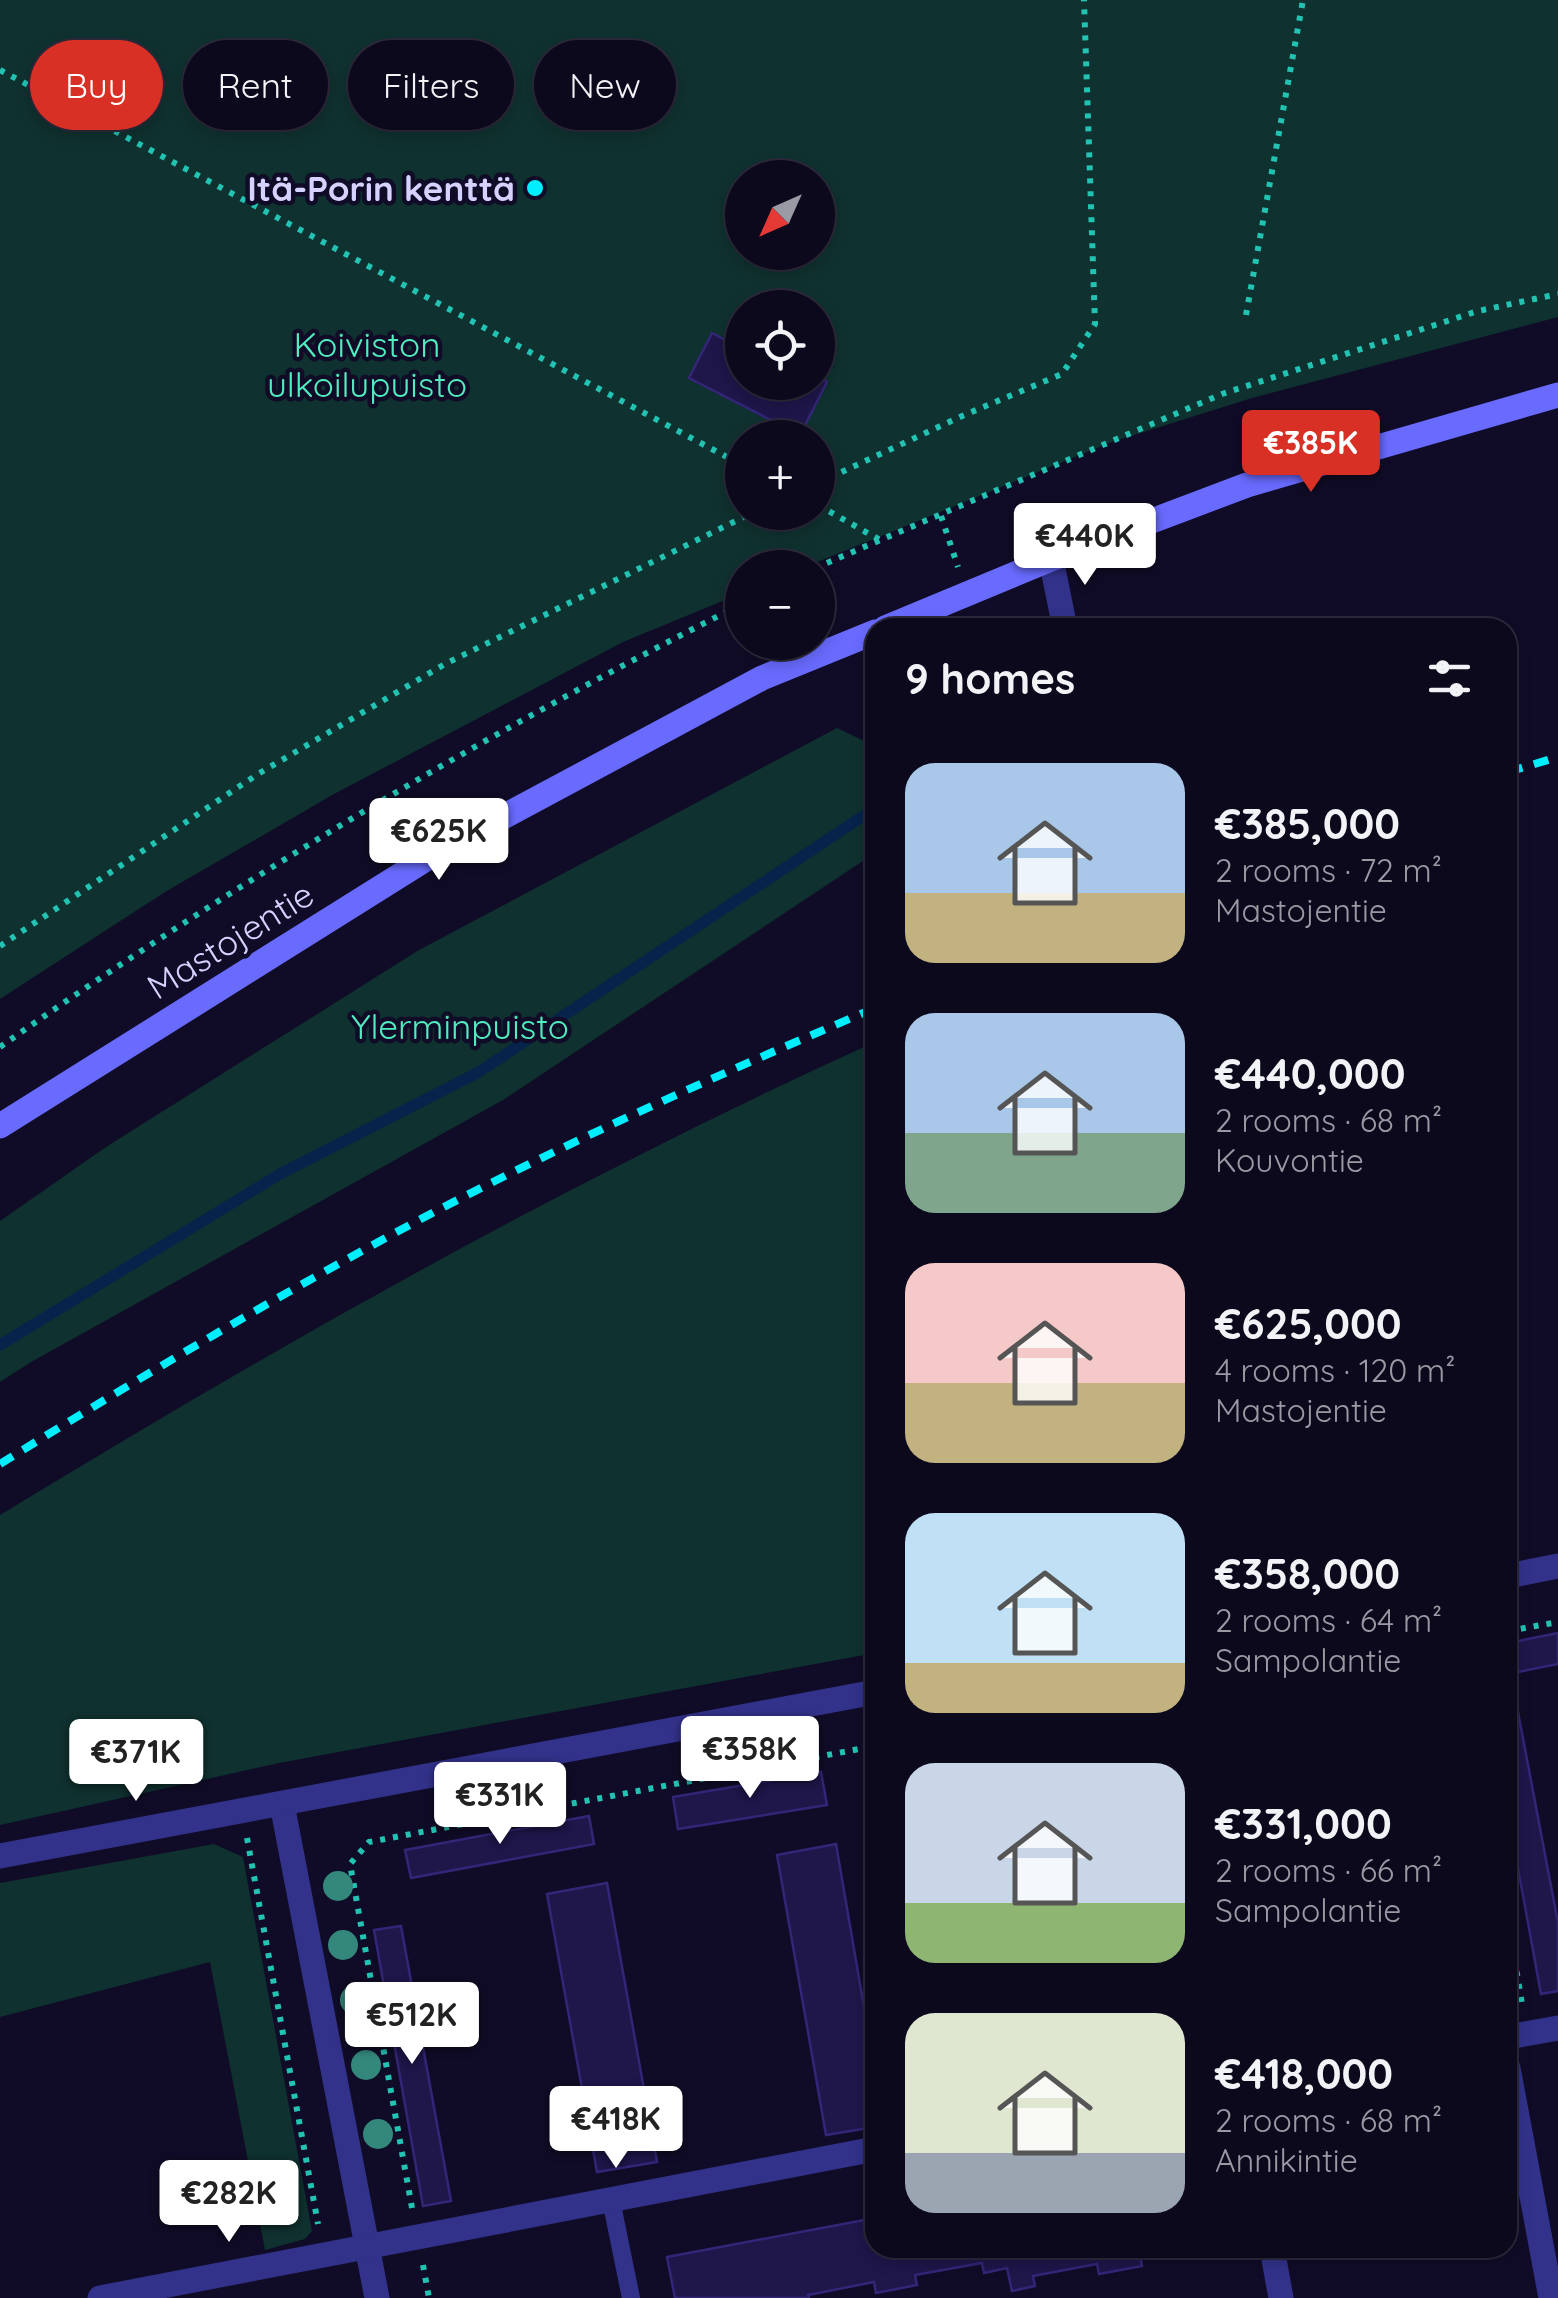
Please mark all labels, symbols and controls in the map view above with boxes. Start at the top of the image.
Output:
chip: Buy [30,40,163,130]
chip: Rent [183,40,328,130]
chip: Filters [348,40,514,130]
chip: New [534,40,676,130]
north arrow [725,160,835,270]
map controls [725,160,835,660]
place label: Itä-Porin kenttä [247,166,515,210]
marker: Itä-Porin kenttä [524,177,546,199]
button: locate [725,290,835,400]
park label: Koiviston ulkoilupuisto [267,322,467,406]
pin: €385K [1241,410,1381,495]
button: + [725,420,835,530]
text: €385K [1264,422,1358,462]
pin: €440K [1015,503,1155,588]
text: €440K [1036,515,1134,555]
button: − [725,550,835,660]
icon: filters [1422,651,1477,706]
text: 9 homes [905,652,1075,705]
text: €385,000 [1215,797,1400,850]
pin: €625K [369,798,509,883]
icon: home [985,803,1105,923]
text: €625K [391,810,487,850]
text: 2 rooms · 72 m² [1215,850,1442,890]
street label: Mastojentie [139,872,321,1008]
text: Mastojentie [1215,890,1387,930]
park label: Ylerminpuisto [351,1004,569,1048]
text: €440,000 [1215,1047,1405,1100]
icon: home [985,1053,1105,1173]
text: 2 rooms · 68 m² [1215,1100,1442,1140]
text: Kouvontie [1215,1140,1364,1180]
text: €625,000 [1215,1297,1402,1350]
icon: home [985,1303,1105,1423]
text: 4 rooms · 120 m² [1215,1350,1455,1390]
text: Mastojentie [1215,1390,1387,1430]
text: €358,000 [1215,1547,1400,1600]
icon: home [985,1553,1105,1673]
text: 2 rooms · 64 m² [1215,1600,1442,1640]
text: Sampolantie [1215,1640,1401,1680]
pin: €358K [680,1716,820,1801]
pin: €371K [66,1719,206,1804]
text: €358K [703,1728,797,1768]
text: €371K [91,1731,181,1771]
pin: €331K [430,1762,570,1847]
text: €331K [456,1774,544,1814]
text: €331,000 [1215,1797,1392,1850]
icon: home [985,1803,1105,1923]
text: 2 rooms · 66 m² [1215,1850,1442,1890]
text: Sampolantie [1215,1890,1401,1930]
pin: €512K [342,1982,482,2067]
text: €512K [367,1994,457,2034]
text: €418,000 [1215,2047,1393,2100]
icon: home [985,2053,1105,2173]
pin: €418K [546,2086,686,2171]
text: €418K [572,2098,660,2138]
text: 2 rooms · 68 m² [1215,2100,1442,2140]
text: Annikintie [1215,2140,1358,2180]
pin: €282K [159,2160,299,2245]
text: €282K [182,2172,276,2212]

